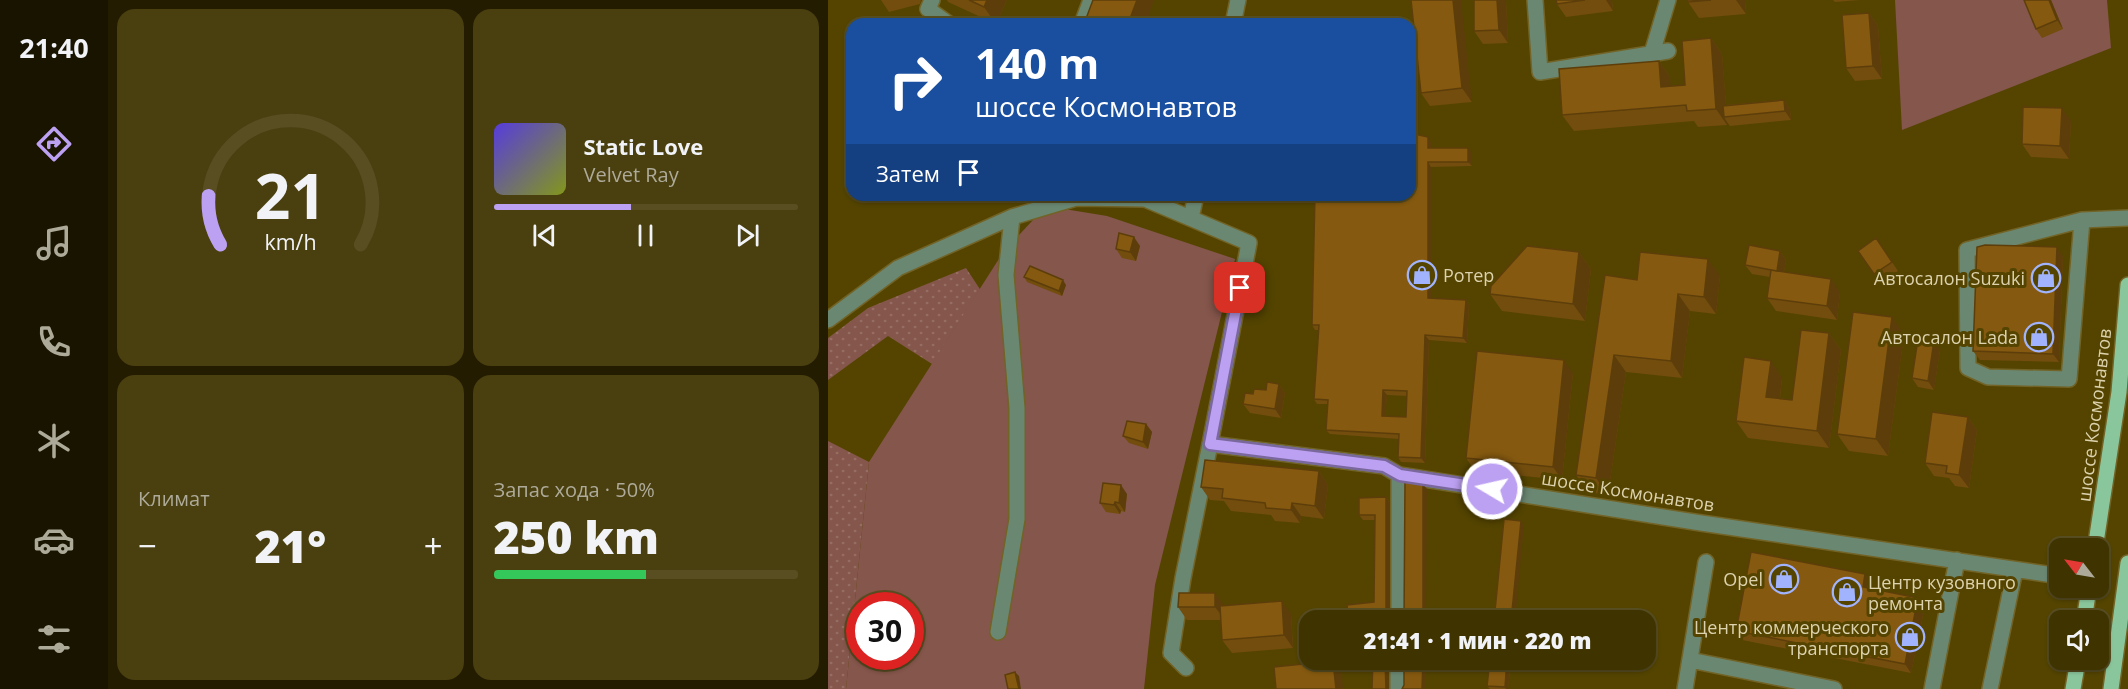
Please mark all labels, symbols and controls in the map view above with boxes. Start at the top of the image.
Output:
text: 21:40 [19,29,89,66]
text: 140 m [975,34,1099,91]
icon: right [876,42,954,120]
text: шоссе Космонавтов [975,88,1237,125]
icon: directions [33,123,75,165]
text: Static Love [584,131,703,161]
text: 21 [255,152,326,237]
icon: arrive [952,156,985,189]
text: Затем [876,158,940,188]
text: Velvet Ray [584,161,679,188]
icon: previous [528,219,561,252]
icon: pause [629,219,662,252]
icon: next [731,219,764,252]
icon: music [33,222,75,264]
text: km/h [264,227,316,256]
shop icon: Ротер [1406,259,1438,291]
pin [1214,262,1265,313]
shop icon: Автосалон Suzuki [2030,262,2062,294]
place label: Ротер [1443,263,1494,287]
place label: Автосалон Suzuki [1874,266,2025,290]
icon: arrive [1223,271,1256,304]
icon: phone [33,321,75,363]
shop icon: Автосалон Lada [2023,321,2055,353]
place label: Автосалон Lada [1881,325,2018,349]
street label: шоссе Космонавтов [2071,327,2117,503]
icon: climate [33,420,75,462]
position arrow [1460,457,1524,521]
street label: шоссе Космонавтов [1540,465,1716,517]
text: Запас хода · 50% [494,476,655,503]
text: Климат [138,485,210,512]
text: 250 km [494,506,659,567]
text: 21° [254,515,326,576]
icon: car [33,519,75,561]
text: − [138,523,157,568]
text: + [424,523,443,568]
north arrow [2049,538,2109,598]
map controls [2049,538,2109,670]
shop icon: Opel [1768,563,1800,595]
place label: Opel [1723,567,1763,591]
place label: Центр кузовного ремонта [1868,570,2016,615]
shop icon: Центр кузовного ремонта [1831,576,1863,608]
speed limit sign: 30 [846,592,924,670]
button: sound [2049,610,2109,670]
place label: Центр коммерческого транспорта [1694,615,1889,660]
icon: filters [33,618,75,660]
shop icon: Центр коммерческого транспорта [1894,621,1926,653]
text: 21:41 · 1 мин · 220 m [1364,625,1591,655]

